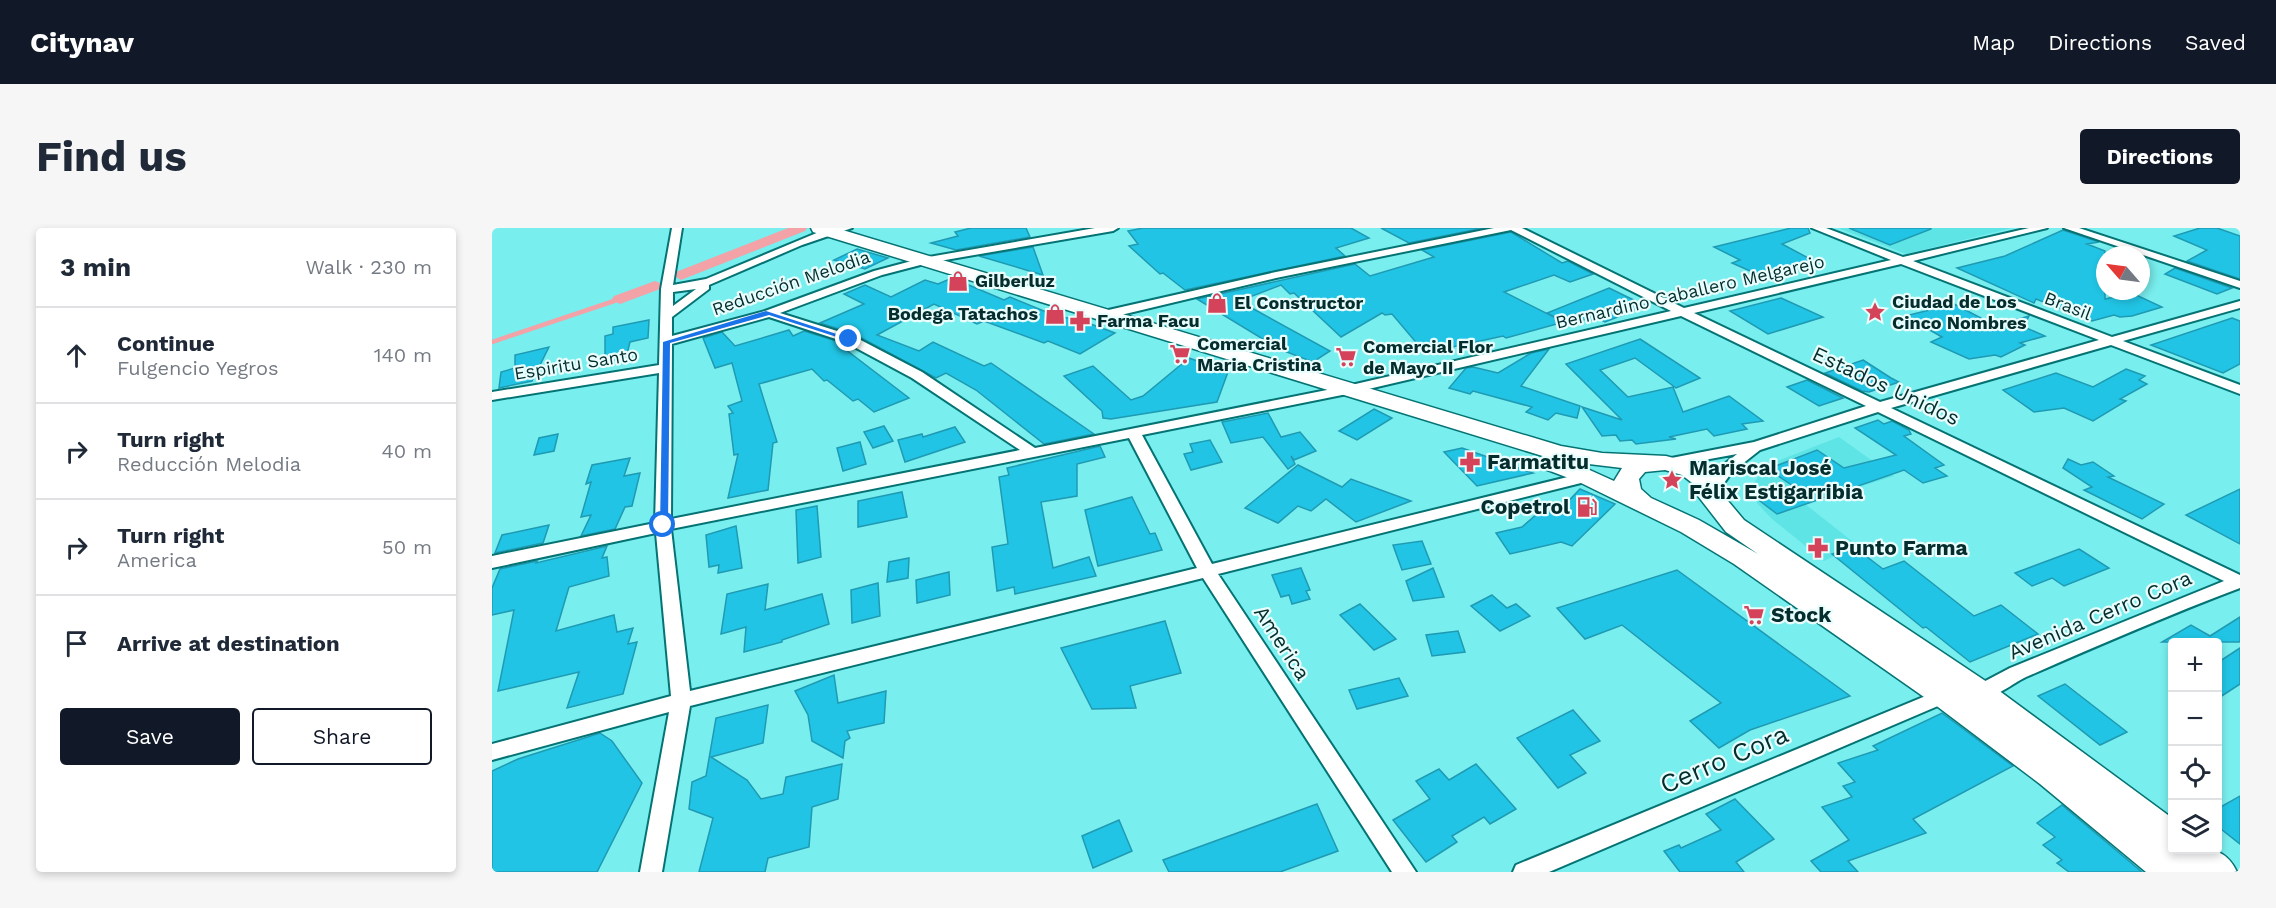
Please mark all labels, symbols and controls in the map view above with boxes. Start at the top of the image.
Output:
text: Citynav [30,26,134,59]
text: Map [1972,30,2015,55]
text: Directions [2048,30,2152,55]
text: Saved [2185,30,2246,55]
button: Directions [2080,129,2240,184]
text: Find us [36,132,187,181]
street label: Reducción Melodia [709,246,873,319]
north arrow [2096,246,2150,300]
street label: Bernardino Caballero Melgarejo [1553,250,1826,333]
text: 3 min [60,252,131,282]
text: Walk · 230 m [305,255,432,279]
shop icon: Gilberluz [946,269,970,293]
place label: Gilberluz [975,270,1055,291]
street label: Brasil [2042,287,2095,324]
shop icon: El Constructor [1205,291,1229,315]
place label: Ciudad de Los Cinco Nombres [1892,291,2027,333]
place label: El Constructor [1234,292,1364,313]
place icon: Ciudad de Los Cinco Nombres [1863,300,1887,324]
shop icon: Bodega Tatachos [1043,302,1067,326]
place label: Bodega Tatachos [888,303,1038,324]
pharmacy icon: Farma Facu [1068,309,1092,333]
place label: Farma Facu [1097,310,1200,331]
route end [835,325,861,351]
text: Continue [117,331,215,356]
place label: Comercial Maria Cristina [1197,333,1322,375]
place label: Comercial Flor de Mayo II [1363,336,1493,378]
icon: ahead [60,339,93,372]
street label: Estados Unidos [1809,341,1964,431]
supermarket icon: Comercial Maria Cristina [1168,342,1192,366]
text: 140 m [374,343,432,367]
street label: Espiritu Santo [513,343,639,384]
supermarket icon: Comercial Flor de Mayo II [1334,345,1358,369]
text: Fulgencio Yegros [117,356,278,380]
text: Turn right [117,427,224,452]
icon: right [60,435,93,468]
text: 40 m [381,439,432,463]
place label: Farmatitu [1487,449,1589,474]
pharmacy icon: Farmatitu [1458,450,1482,474]
text: Reducción Melodia [117,452,301,476]
place label: Mariscal José Félix Estigarribia [1689,455,1864,504]
place icon: Mariscal José Félix Estigarribia [1660,468,1684,492]
place label: Copetrol [1480,494,1570,519]
fuel station icon: Copetrol [1575,495,1599,519]
route start [649,511,675,537]
text: Turn right [117,523,224,548]
icon: right [60,531,93,564]
text: 50 m [382,535,432,559]
place label: Punto Farma [1835,535,1969,560]
pharmacy icon: Punto Farma [1806,536,1830,560]
text: America [117,548,197,572]
street label: Avenida Cerro Cora [2004,565,2195,664]
street label: America [1249,601,1316,685]
place label: Stock [1771,602,1832,627]
supermarket icon: Stock [1742,603,1766,627]
icon: arrive [60,627,93,660]
text: Arrive at destination [117,631,340,656]
map controls [2168,638,2222,854]
button: + [2168,638,2222,692]
button: − [2168,692,2222,746]
button: Save [60,708,240,765]
button: Share [252,708,432,765]
street label: Cerro Cora [1655,718,1793,799]
button: locate [2168,746,2222,800]
button: layers [2168,800,2222,854]

